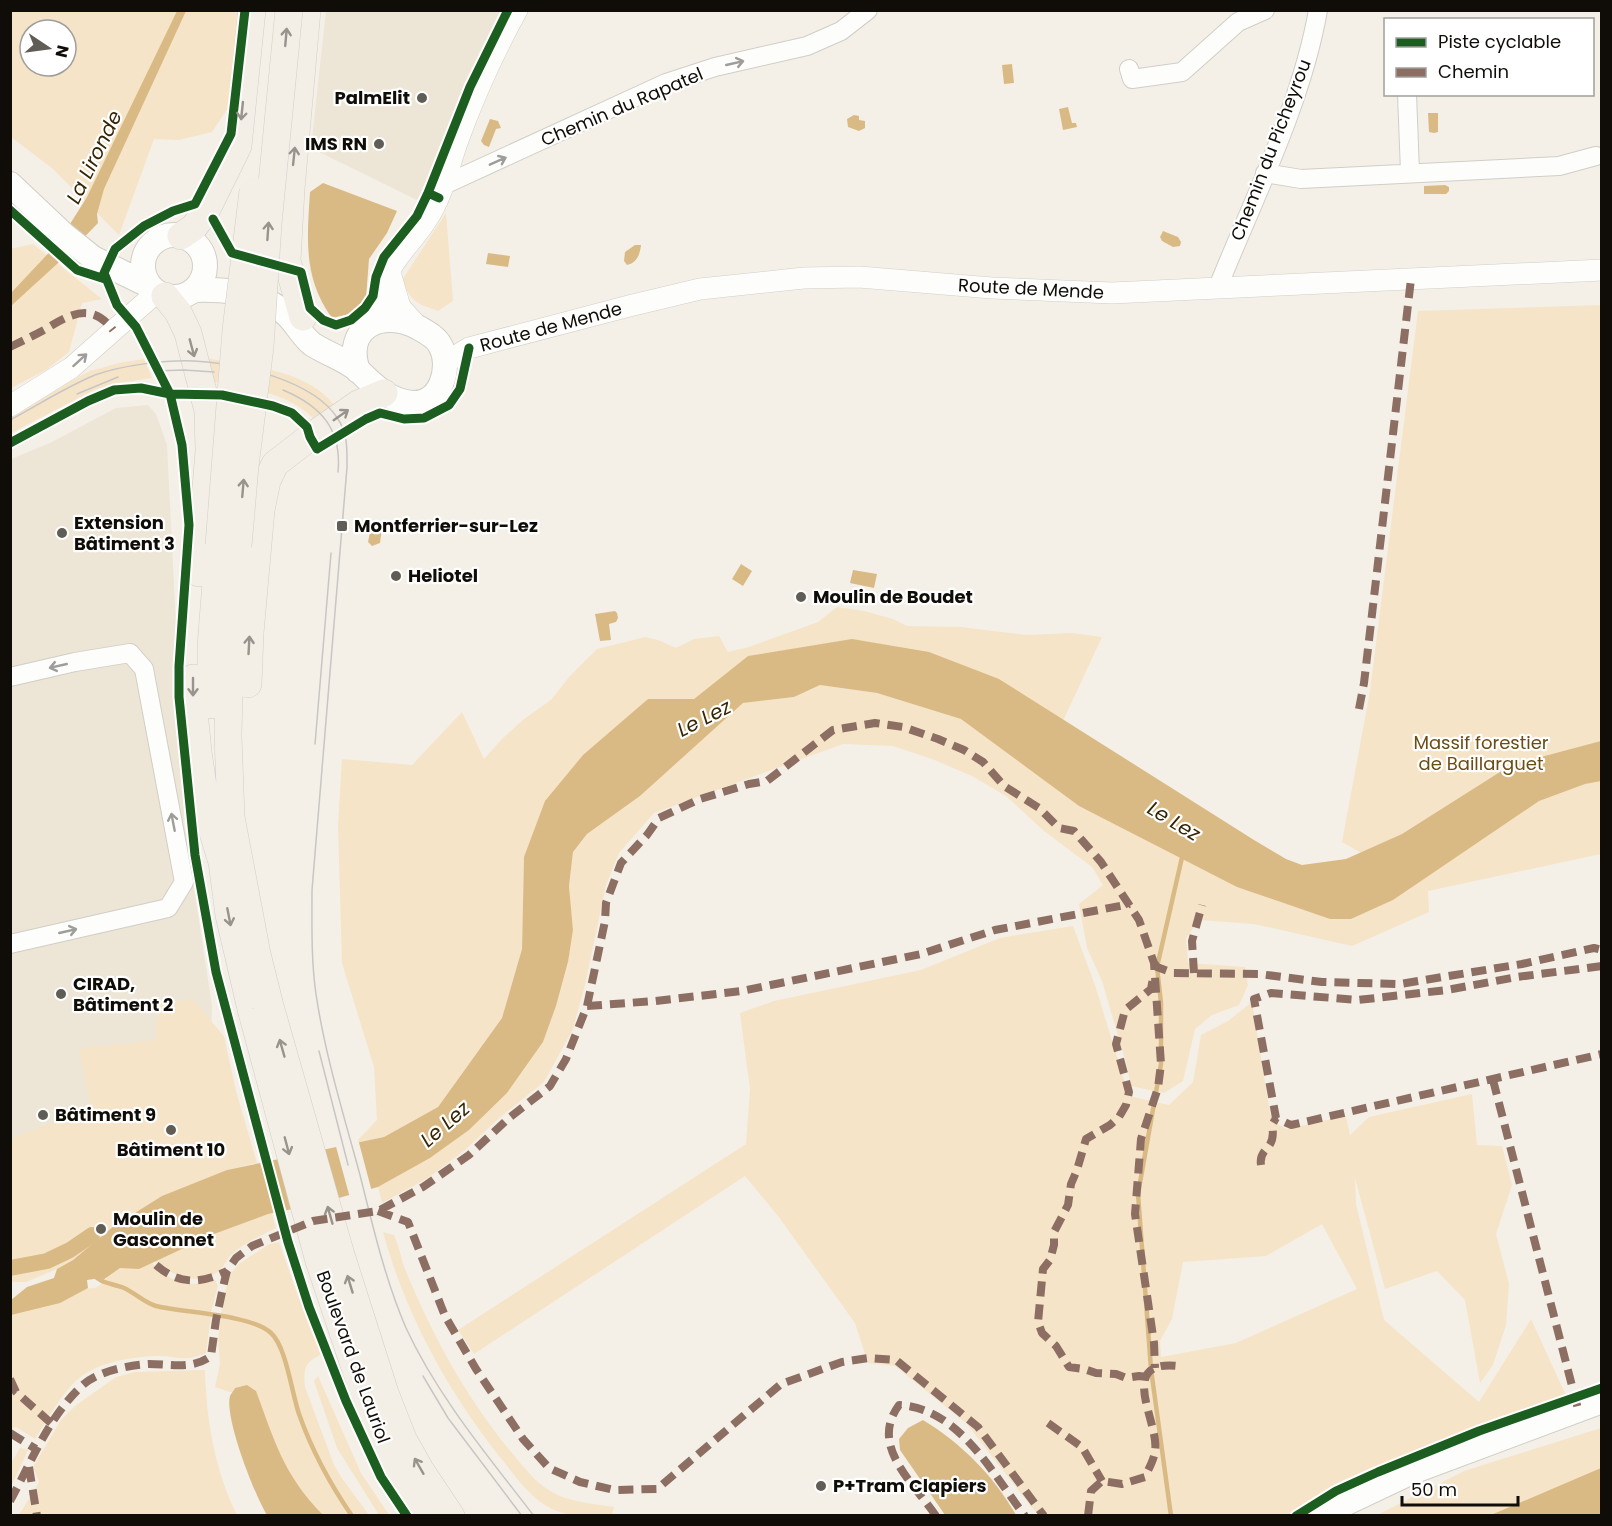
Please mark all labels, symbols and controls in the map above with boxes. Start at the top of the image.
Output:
north arrow [18,18,78,78]
legend [1384,18,1594,96]
one-way arrow [281,28,292,48]
text: Piste cyclable [1438,29,1561,54]
text: N [50,43,75,60]
street label: Chemin du Picheyrou [1224,55,1317,244]
one-way arrow [725,56,744,68]
text: Chemin [1438,59,1509,84]
street label: Chemin du Rapatel [537,61,707,152]
place label: PalmElit [335,85,410,110]
marker: PalmElit [415,91,429,105]
one-way arrow [237,100,248,120]
water label: La Lironde [59,106,129,208]
place label: IMS RN [305,131,367,156]
marker: IMS RN [372,137,386,151]
one-way arrow [289,147,300,167]
one-way arrow [488,155,506,167]
one-way arrow [262,222,273,242]
street label: Route de Mende [957,272,1105,305]
street label: Route de Mende [477,296,625,358]
one-way arrow [186,338,198,357]
one-way arrow [72,353,87,367]
one-way arrow [333,409,349,421]
one-way arrow [238,479,249,499]
place label: Extension Bâtiment 3 [74,510,175,556]
place label: Montferrier-sur-Lez [354,513,538,538]
marker: Montferrier-sur-Lez [335,519,349,533]
marker: Extension Bâtiment 3 [55,526,69,540]
place label: Heliotel [408,563,478,588]
marker: Heliotel [389,569,403,583]
place label: Moulin de Boudet [813,584,973,609]
marker: Moulin de Boudet [794,590,808,604]
one-way arrow [244,636,255,656]
one-way arrow [48,661,68,672]
one-way arrow [187,676,199,696]
water label: Le Lez [672,692,737,743]
park label: Massif forestier de Baillarguet [1413,730,1549,776]
water label: Le Lez [1142,794,1206,848]
one-way arrow [167,813,178,832]
one-way arrow [224,906,235,926]
one-way arrow [58,925,77,937]
place label: CIRAD, Bâtiment 2 [73,971,173,1017]
marker: CIRAD, Bâtiment 2 [54,987,68,1001]
one-way arrow [276,1039,287,1058]
water label: Le Lez [414,1094,476,1153]
place label: Bâtiment 9 [55,1102,156,1127]
marker: Bâtiment 9 [36,1108,50,1122]
marker: Bâtiment 10 [164,1123,178,1137]
one-way arrow [282,1136,293,1155]
place label: Bâtiment 10 [117,1137,225,1162]
place label: Moulin de Gasconnet [113,1206,214,1252]
one-way arrow [324,1206,335,1225]
marker: Moulin de Gasconnet [94,1222,108,1236]
street label: Boulevard de Lauriol [311,1267,396,1447]
one-way arrow [344,1275,355,1294]
one-way arrow [412,1458,424,1475]
scale bar [1402,1469,1518,1507]
place label: P+Tram Clapiers [833,1473,987,1498]
text: 50 m [1411,1477,1457,1502]
marker: P+Tram Clapiers [814,1479,828,1493]

